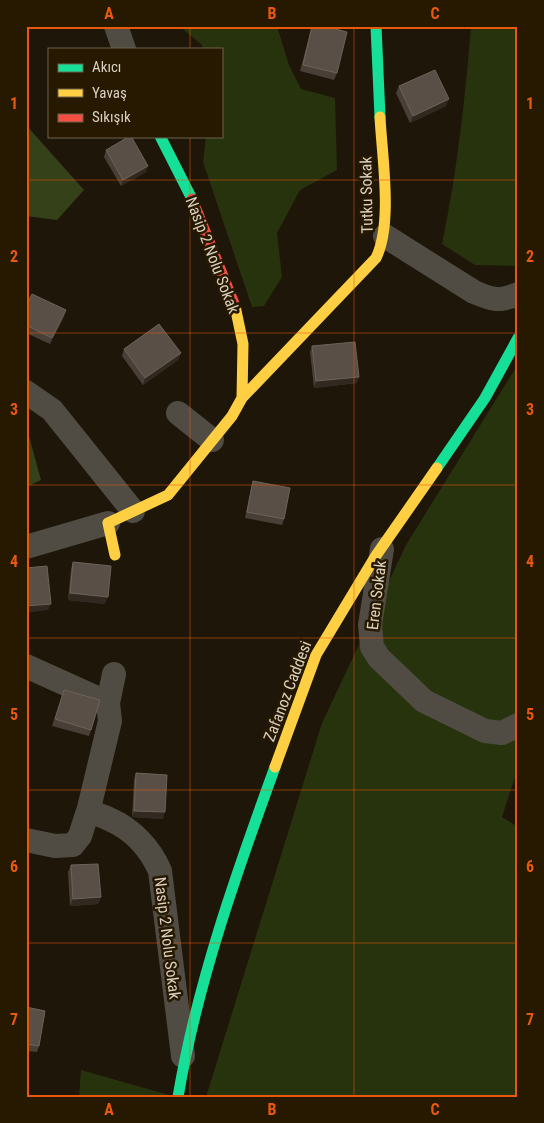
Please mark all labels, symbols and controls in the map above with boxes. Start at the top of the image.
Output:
text: A [104,4,114,23]
text: B [268,4,277,23]
text: C [430,4,440,23]
legend [48,48,222,138]
text: Akıcı [92,58,121,76]
text: Yavaş [92,84,127,102]
text: 1 [10,94,18,113]
text: 1 [526,94,534,113]
text: Sıkışık [92,108,131,126]
street label: Tutku Sokak [356,156,377,234]
street label: Nasip 2 Nolu Sokak [182,194,244,317]
text: 2 [10,247,18,266]
text: 2 [526,247,534,266]
text: 3 [10,400,18,419]
text: 3 [526,400,534,419]
text: 4 [10,552,18,571]
text: 4 [526,552,534,571]
street label: Eren Sokak [363,558,390,631]
street label: Zafanoz Caddesi [260,638,315,744]
text: 5 [10,705,18,724]
text: 5 [526,705,534,724]
text: 6 [10,857,18,876]
text: 6 [526,857,534,876]
street label: Nasip 2 Nolu Sokak [151,876,185,1001]
text: 7 [10,1010,18,1029]
text: 7 [526,1010,534,1029]
text: A [104,1100,114,1119]
text: B [268,1100,277,1119]
text: C [430,1100,440,1119]

